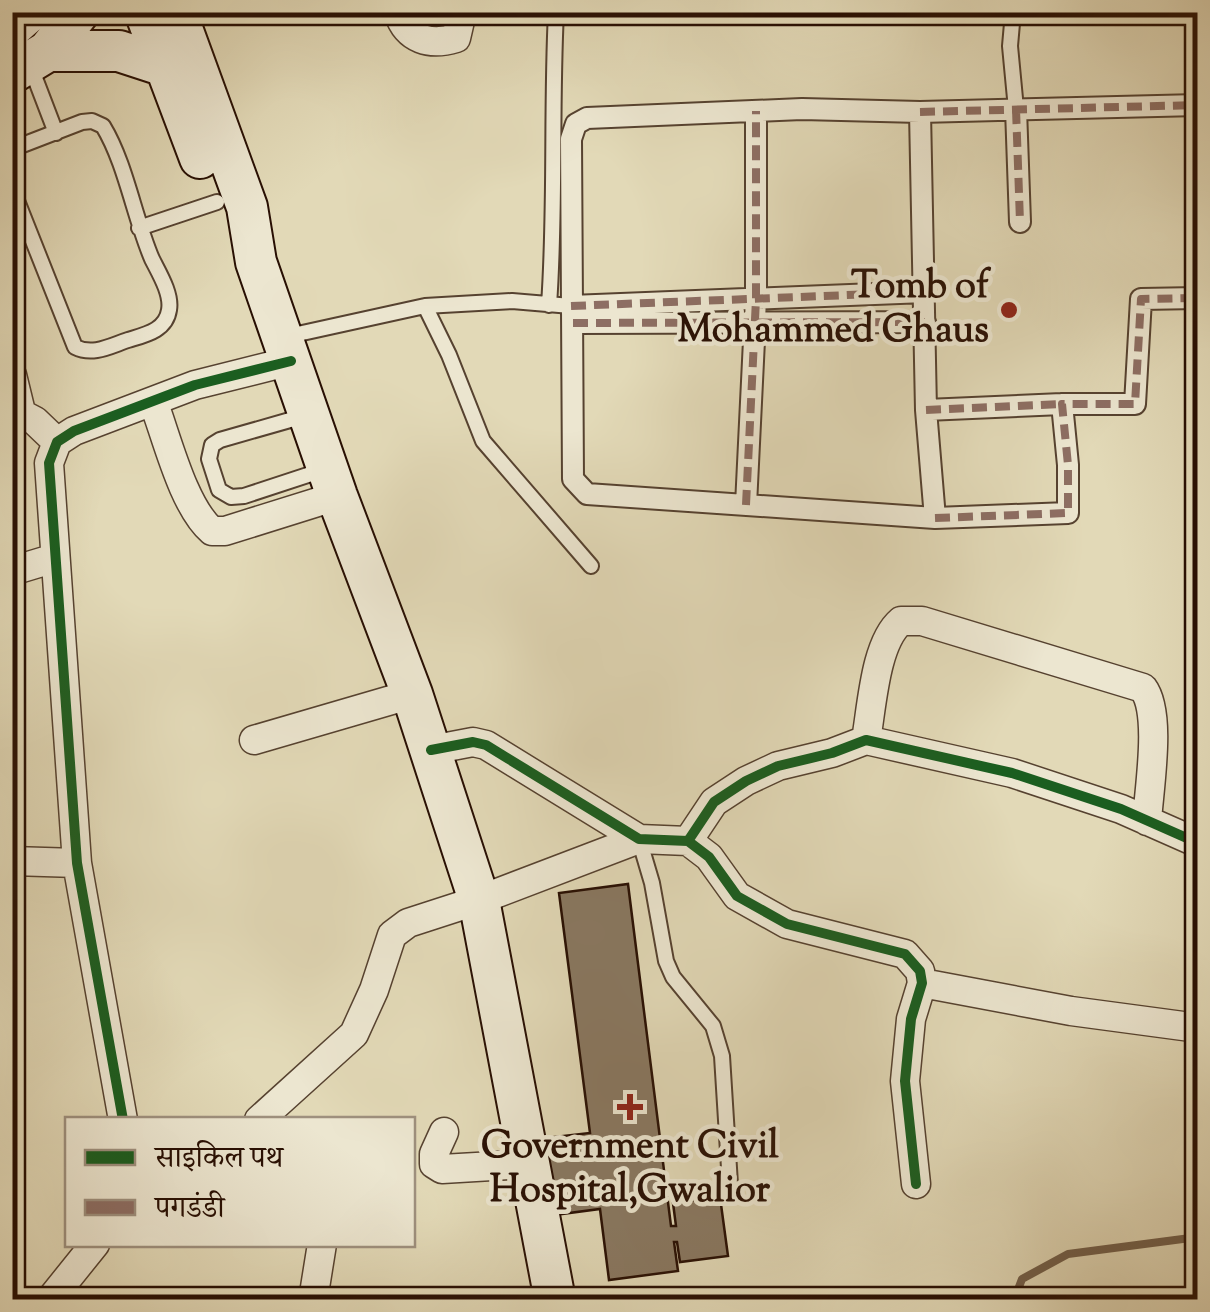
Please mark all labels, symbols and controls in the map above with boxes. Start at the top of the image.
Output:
place label: Tomb of Mohammed Ghaus [677,261,992,359]
marker: Tomb of Mohammed Ghaus [998,299,1020,321]
marker: Government Civil Hospital,Gwalior [617,1094,643,1120]
legend [65,1117,415,1247]
place label: Government Civil Hospital,Gwalior [481,1121,779,1219]
text: साइकिल पथ [153,1138,285,1181]
text: पगडंडी [153,1188,226,1231]

